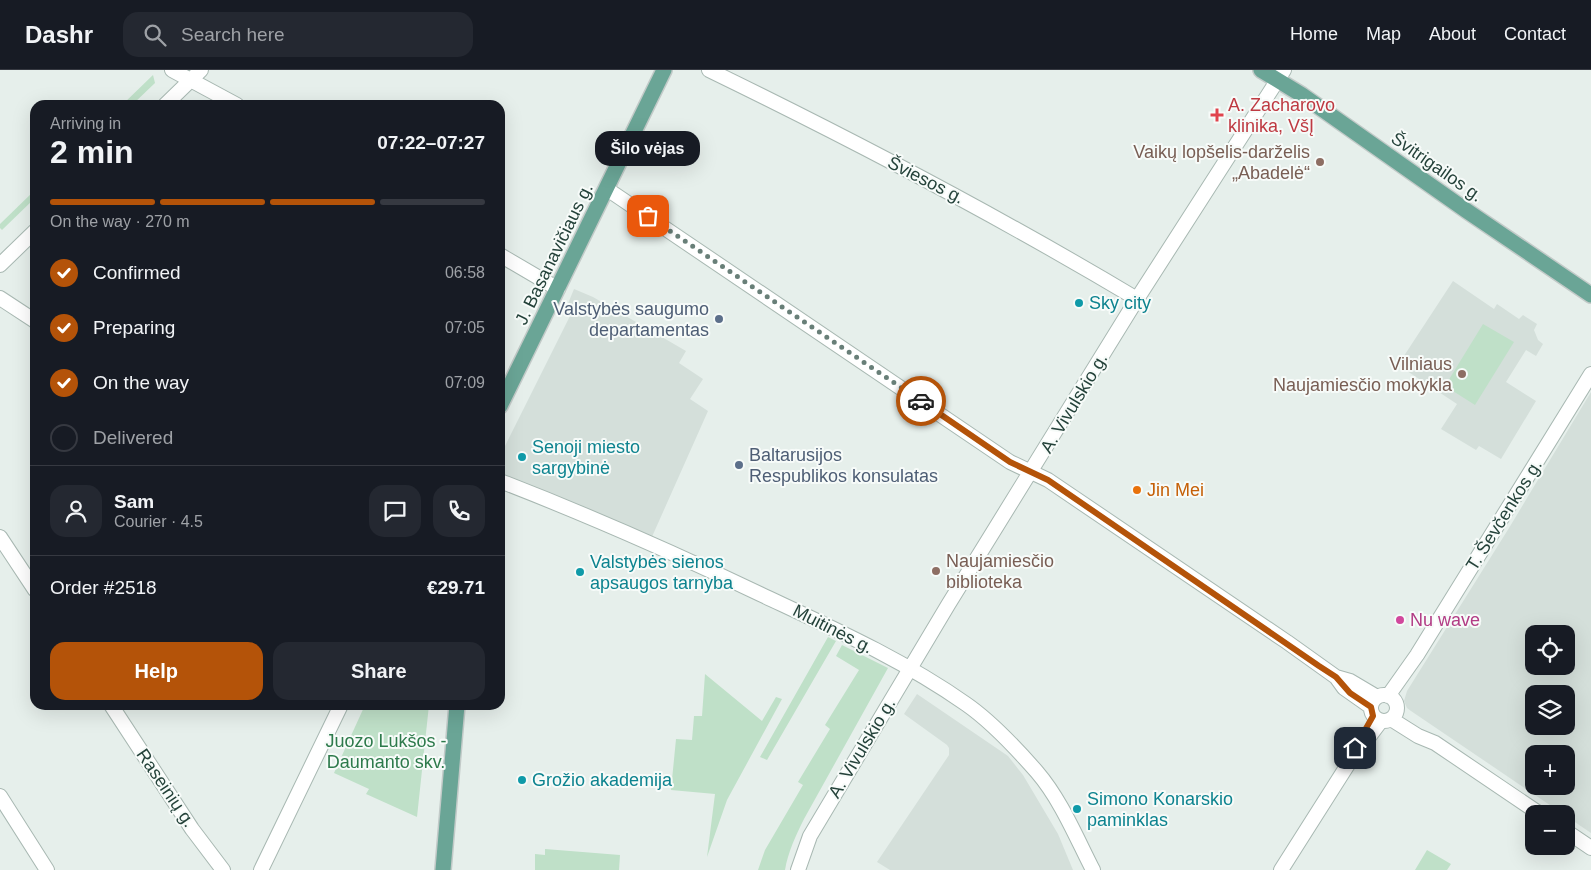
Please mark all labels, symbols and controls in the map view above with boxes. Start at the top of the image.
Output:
search box [123,12,473,57]
text: Dashr [25,21,93,48]
icon: search [141,21,169,49]
text: Search here [181,24,285,45]
text: Home [1290,24,1338,44]
text: Map [1366,24,1401,44]
text: About [1429,24,1476,44]
text: Contact [1504,24,1566,44]
place label: A. Zacharovo klinika, VšĮ [1228,95,1335,136]
marker: A. Zacharovo klinika, VšĮ [1210,108,1224,122]
text: Arriving in [50,115,121,132]
street label: Švitrigailos g. [1387,127,1487,206]
callout: Šilo vėjas [596,131,700,166]
text: 07:22–07:27 [377,132,485,153]
text: 2 min [50,134,134,170]
text: Šilo vėjas [611,140,684,157]
place label: Vaikų lopšelis-darželis „Abadelė“ [1133,142,1310,183]
street label: Šviesos g. [884,151,968,208]
marker: Vaikų lopšelis-darželis „Abadelė“ [1314,156,1326,168]
street label: J. Basanavičiaus g. [511,180,597,328]
pin [627,195,669,237]
icon: bag [634,202,662,230]
text: On the way · 270 m [50,213,190,230]
icon: check [50,259,78,287]
text: Confirmed [93,262,181,283]
text: 06:58 [445,264,485,281]
place label: Sky city [1089,293,1151,313]
marker: Sky city [1073,297,1085,309]
place label: Valstybės saugumo departamentas [553,299,709,340]
marker: Valstybės saugumo departamentas [713,313,725,325]
icon: check [50,314,78,342]
text: Preparing [93,317,175,338]
text: 07:05 [445,319,485,336]
street label: A. Vivulskio g. [1036,350,1112,456]
place label: Vilniaus Naujamiesčio mokykla [1273,354,1453,395]
marker: Vilniaus Naujamiesčio mokykla [1456,368,1468,380]
icon: check [50,369,78,397]
text: On the way [93,372,189,393]
text: 07:09 [445,374,485,391]
courier [896,376,946,426]
icon: car [907,387,935,415]
text: Delivered [93,427,173,448]
place label: Senoji miesto sargybinė [532,437,640,478]
place label: Baltarusijos Respublikos konsulatas [749,445,938,486]
marker: Senoji miesto sargybinė [516,451,528,463]
street label: T. Ševčenkos g. [1461,455,1546,574]
marker: Baltarusijos Respublikos konsulatas [733,459,745,471]
place label: Jin Mei [1147,480,1204,500]
marker: Jin Mei [1131,484,1143,496]
button: person [50,485,102,537]
button: chat [369,485,421,537]
button: phone [433,485,485,537]
text: Sam [114,491,154,512]
text: Courier · 4.5 [114,513,203,530]
place label: Naujamiesčio biblioteka [946,551,1054,592]
place label: Valstybės sienos apsaugos tarnyba [590,552,734,593]
marker: Naujamiesčio biblioteka [930,565,942,577]
marker: Valstybės sienos apsaugos tarnyba [574,566,586,578]
text: Order #2518 [50,577,157,598]
text: €29.71 [427,577,485,598]
street label: Muitinės g. [790,600,876,658]
place label: Nu wave [1410,610,1480,630]
marker: Nu wave [1394,614,1406,626]
map controls [1525,625,1575,855]
button: locate [1525,625,1575,675]
button: Help [50,642,263,700]
button: Share [273,642,485,700]
button: layers [1525,685,1575,735]
street label: A. Vivulskio g. [824,695,900,801]
pin [1334,727,1376,769]
park label: Juozo Lukšos - Daumanto skv. [325,731,447,772]
icon: home [1341,734,1369,762]
street label: Raseinių g. [133,745,199,831]
button: + [1525,745,1575,795]
place label: Grožio akademija [532,770,673,790]
marker: Grožio akademija [516,774,528,786]
place label: Simono Konarskio paminklas [1087,789,1233,830]
marker: Simono Konarskio paminklas [1071,803,1083,815]
button: − [1525,805,1575,855]

